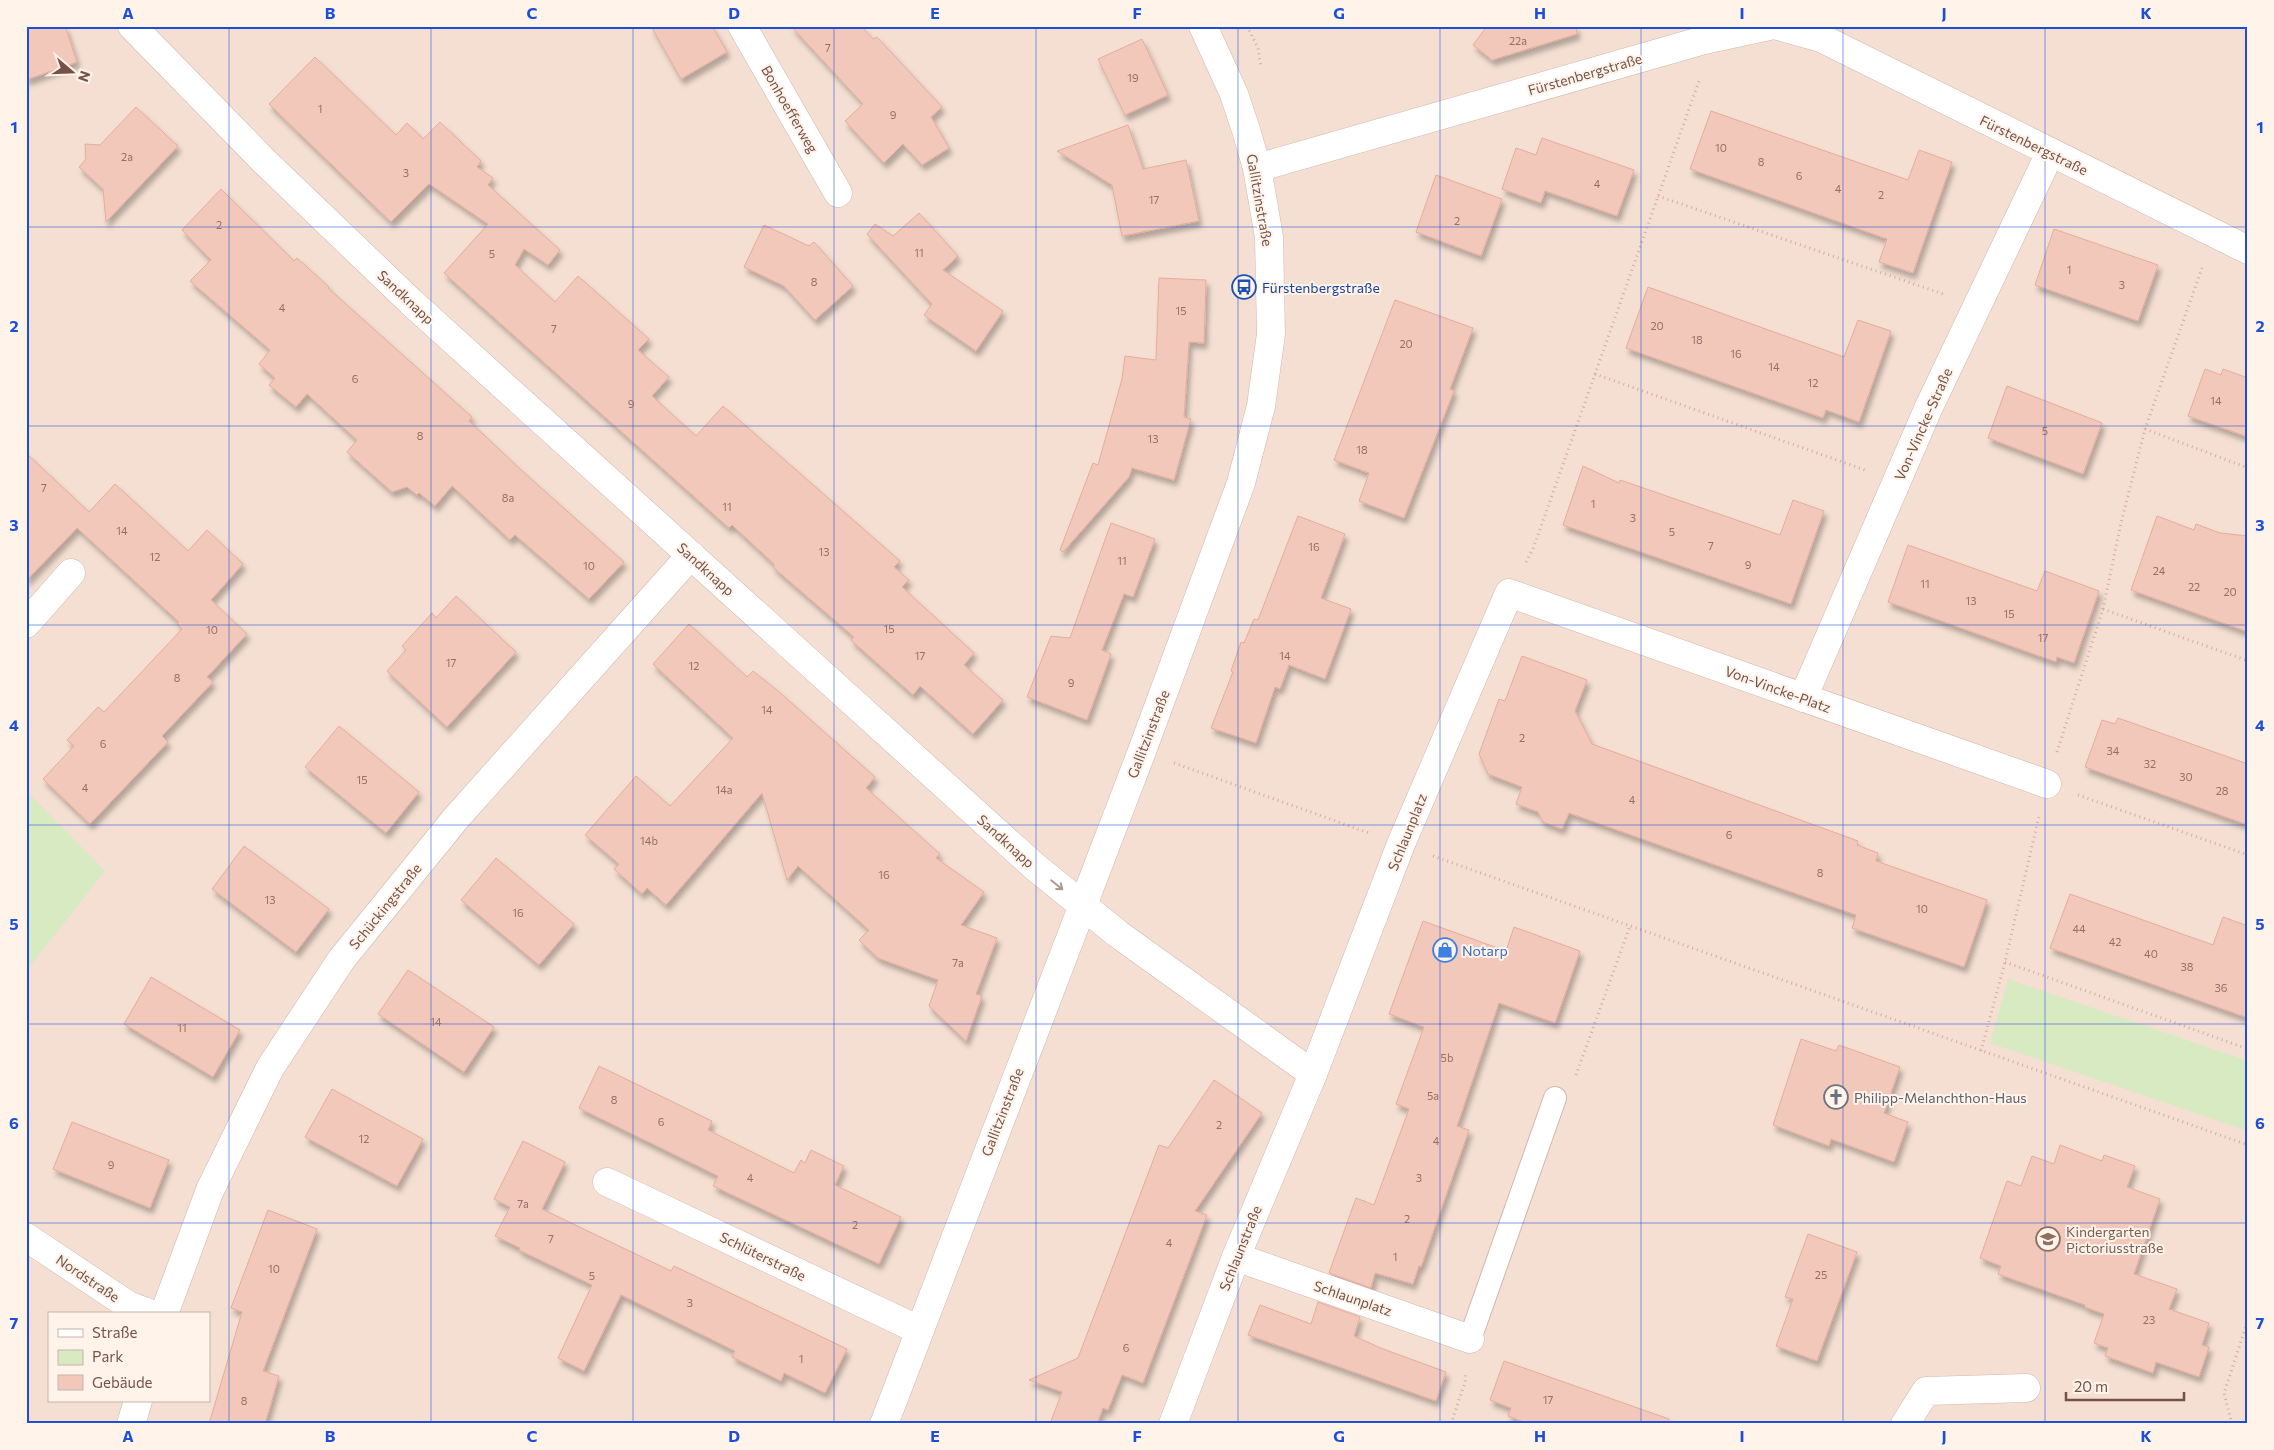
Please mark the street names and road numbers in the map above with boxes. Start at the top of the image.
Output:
street label: Fürstenbergstraße [1526,50,1644,98]
street label: Bonhoefferweg [758,62,822,156]
street label: Fürstenbergstraße [1977,112,2091,178]
street label: Gallitzinstraße [1244,153,1276,247]
street label: Sandknapp [374,267,438,327]
street label: Von-Vincke-Straße [1891,365,1955,483]
street label: Sandknapp [674,539,738,599]
street label: Von-Vincke-Platz [1723,662,1833,716]
street label: Gallitzinstraße [1123,687,1173,781]
street label: Schlaunplatz [1384,791,1430,873]
street label: Sandknapp [974,811,1038,871]
street label: Schückingstraße [345,860,425,952]
street label: Gallitzinstraße [977,1065,1027,1159]
street label: Schlaunstraße [1215,1203,1265,1293]
street label: Schlüterstraße [717,1228,809,1284]
street label: Nordstraße [53,1251,123,1305]
street label: Schlaunplatz [1312,1277,1394,1319]

